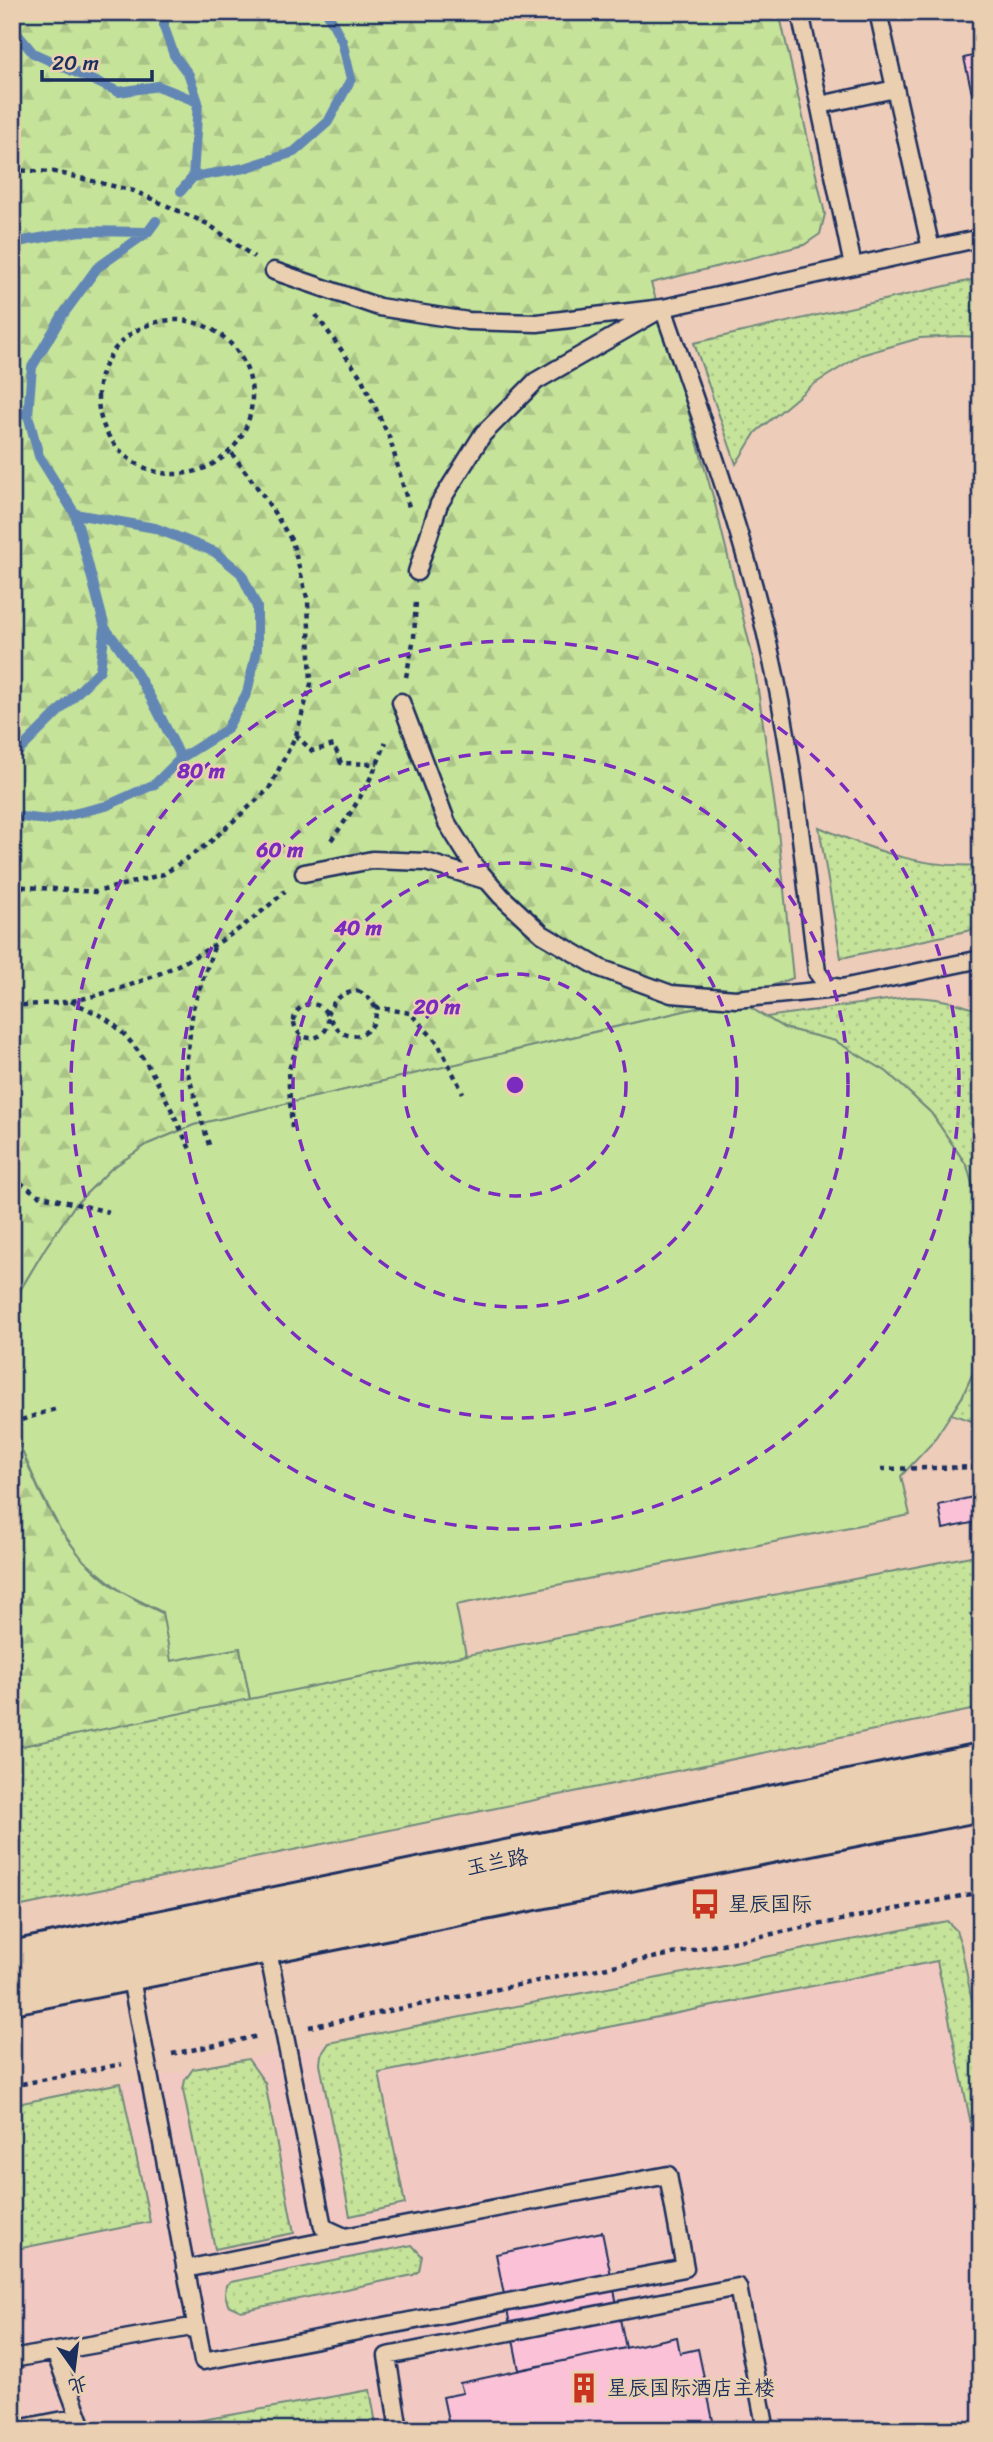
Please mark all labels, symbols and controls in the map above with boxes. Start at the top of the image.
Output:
scale bar [42,38,152,82]
text: 20 m [52,44,99,82]
text: 80 m [176,752,226,790]
text: 60 m [256,831,304,869]
text: 40 m [333,909,383,947]
text: 20 m [413,988,461,1026]
centre of rings [503,1073,527,1097]
street label: 玉兰路 [462,1837,532,1887]
place label: 星辰国际 [728,1885,812,1923]
bus stop icon: 星辰国际 [688,1887,722,1921]
north arrow [38,2334,108,2404]
text: 北 [65,2367,91,2403]
place label: 星辰国际酒店主楼 [607,2369,775,2407]
building icon: 星辰国际酒店主楼 [567,2371,601,2405]

